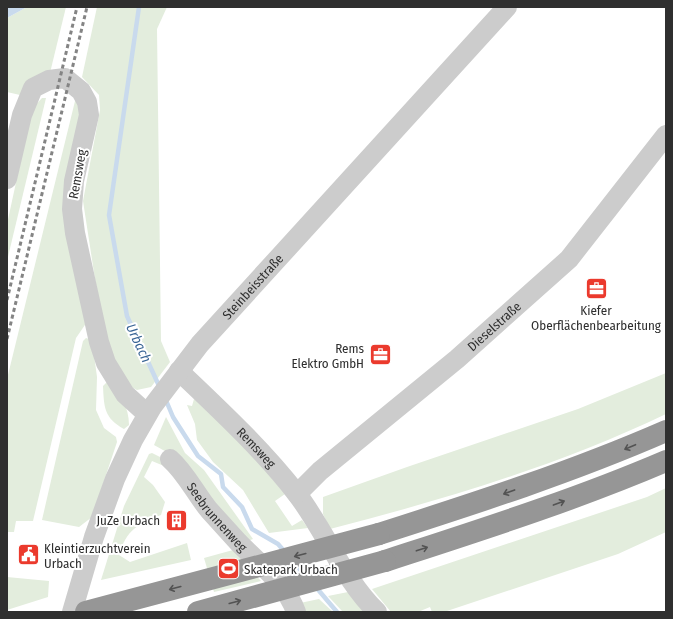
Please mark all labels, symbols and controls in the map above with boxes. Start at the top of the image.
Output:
street label: Remsweg [66,147,89,200]
street label: Steinbeisstraße [219,251,286,322]
office icon: Kiefer Oberflächenbearbeitung [583,275,609,301]
street label: Dieselstraße [464,299,524,354]
place label: Kiefer Oberflächenbearbeitung [531,303,662,333]
water label: Urbach [122,321,155,365]
place label: Rems Elektro GmbH [292,341,364,371]
office icon: Rems Elektro GmbH [367,342,393,368]
street label: Remsweg [234,425,279,472]
one-way arrow [625,443,637,451]
street label: Seebrunnenweg [184,480,251,556]
one-way arrow [503,489,515,497]
one-way arrow [552,499,564,507]
building icon: JuZe Urbach [163,507,189,533]
place label: JuZe Urbach [97,513,160,528]
place label: Kleintierzuchtverein Urbach [44,541,150,571]
public building icon: Kleintierzuchtverein Urbach [16,542,42,568]
one-way arrow [416,545,429,552]
one-way arrow [294,551,307,559]
sports icon: Skatepark Urbach [216,556,242,582]
place label: Skatepark Urbach [244,562,338,577]
one-way arrow [169,585,182,592]
one-way arrow [228,598,241,605]

